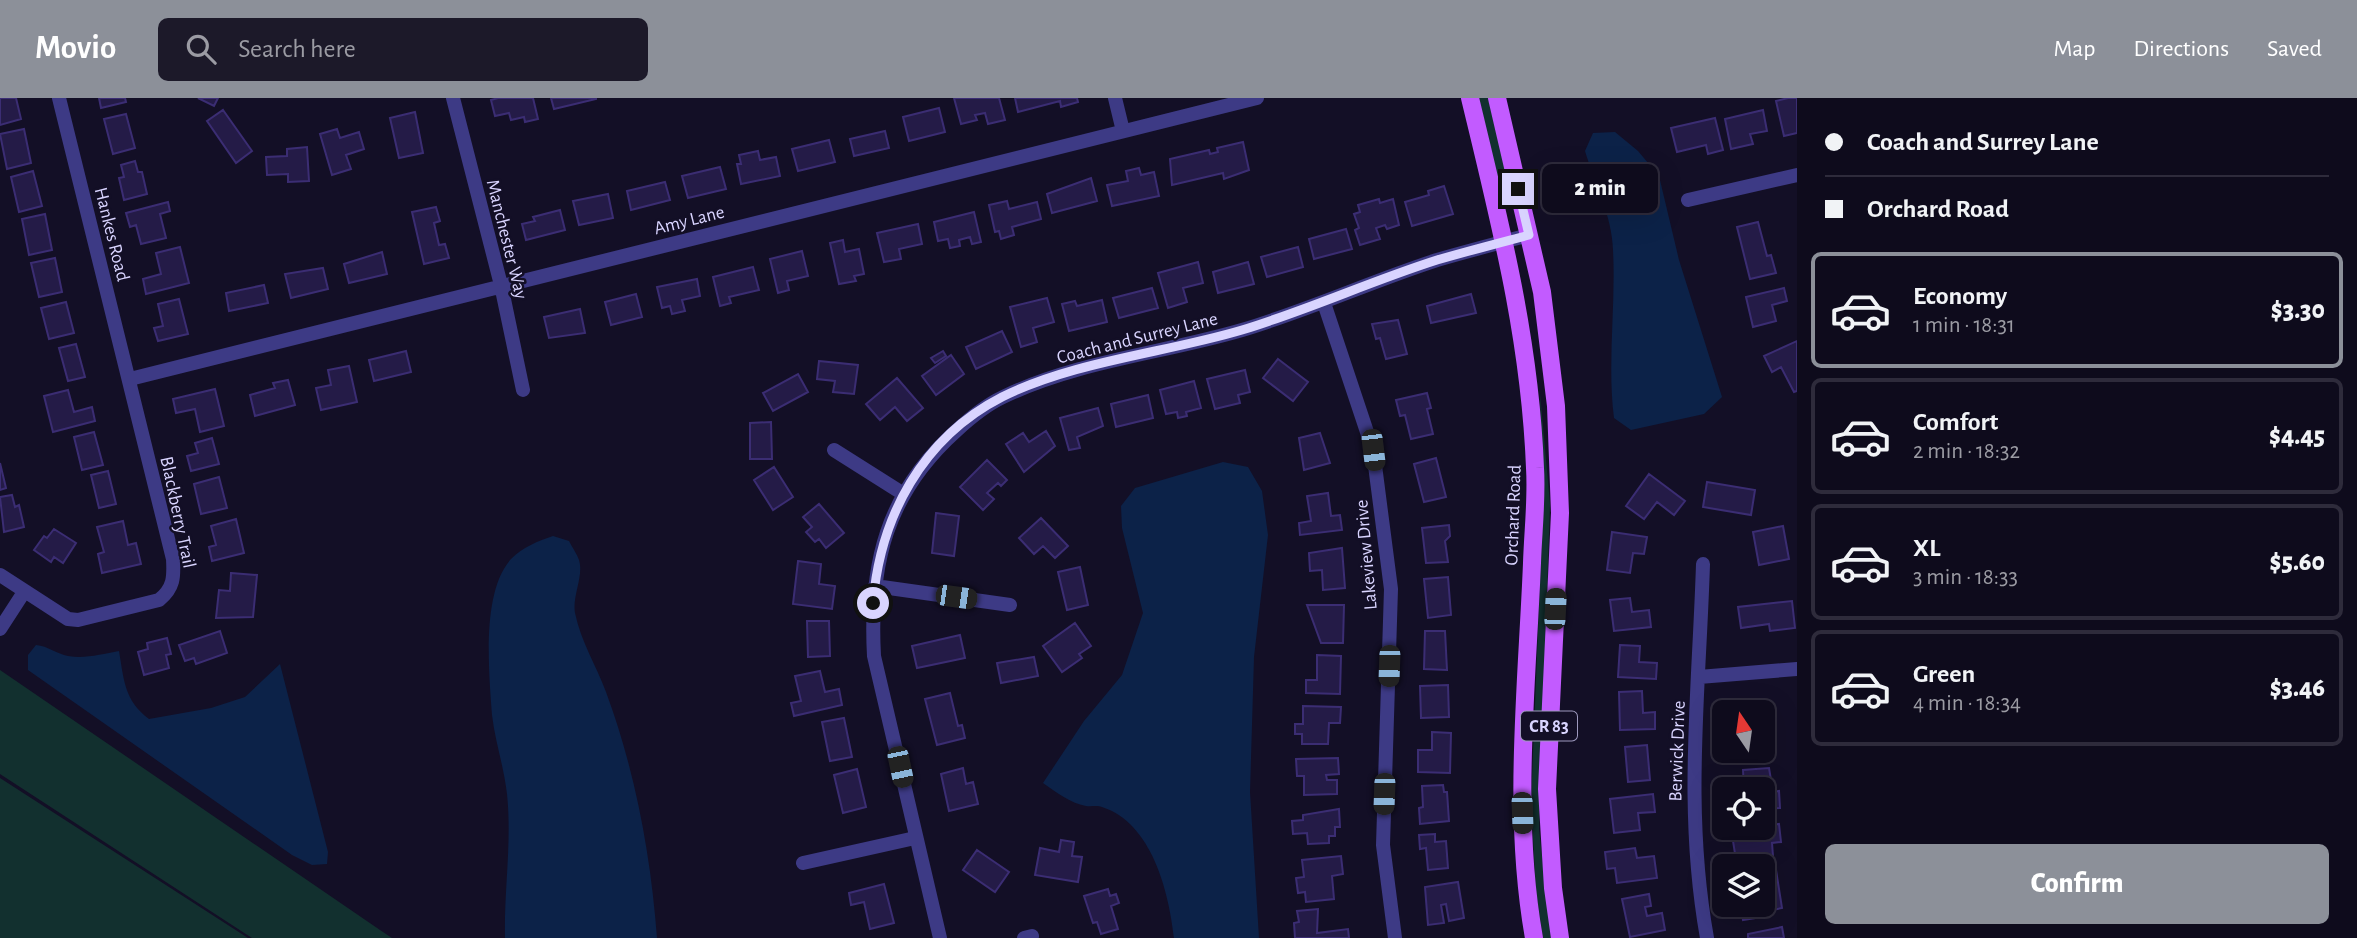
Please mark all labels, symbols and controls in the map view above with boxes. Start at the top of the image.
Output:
search box [158,18,648,81]
icon: search [182,30,220,68]
text: Movio [35,32,116,65]
text: Search here [238,36,356,62]
text: Map [2053,37,2095,61]
text: Directions [2133,37,2229,61]
text: Saved [2267,37,2322,61]
text: Coach and Surrey Lane [1867,129,2099,155]
callout: 2 min [1542,164,1658,214]
route end [1502,173,1534,205]
text: 2 min [1574,177,1626,200]
street label: Manchester Way [482,178,531,301]
street label: Hankes Road [91,185,132,283]
text: Orchard Road [1867,196,2009,222]
street label: Amy Lane [652,203,727,238]
icon: car [1829,279,1892,342]
text: Economy [1913,283,2007,309]
text: $3.30 [2271,297,2325,323]
street label: Coach and Surrey Lane [1055,309,1220,368]
text: 1 min · 18:31 [1913,314,2015,337]
icon: car [1829,405,1892,468]
text: Comfort [1913,409,1998,435]
text: $4.45 [2269,423,2325,449]
car [1361,428,1386,472]
text: 2 min · 18:32 [1913,440,2020,463]
street label: Blackberry Trail [156,455,199,570]
street label: Orchard Road [1502,464,1525,566]
street label: Lakeview Drive [1352,499,1381,611]
icon: car [1829,531,1892,594]
text: XL [1913,535,1940,561]
text: $5.60 [2270,549,2325,575]
text: 3 min · 18:33 [1913,566,2018,589]
car [934,584,979,610]
route start [857,587,889,619]
car [1544,587,1567,631]
car [1378,645,1401,687]
icon: car [1829,657,1892,720]
text: Green [1913,661,1975,687]
text: $3.46 [2270,675,2325,701]
text: 4 min · 18:34 [1913,692,2021,715]
street label: Berwick Drive [1666,700,1689,802]
north arrow [1712,700,1774,763]
map controls [1712,700,1775,917]
road number: CR 83 [1521,712,1577,740]
car [886,744,915,790]
car [1373,773,1396,815]
button: locate [1712,777,1775,840]
car [1511,792,1534,834]
button: Confirm [1825,844,2329,924]
button: layers [1712,854,1775,917]

